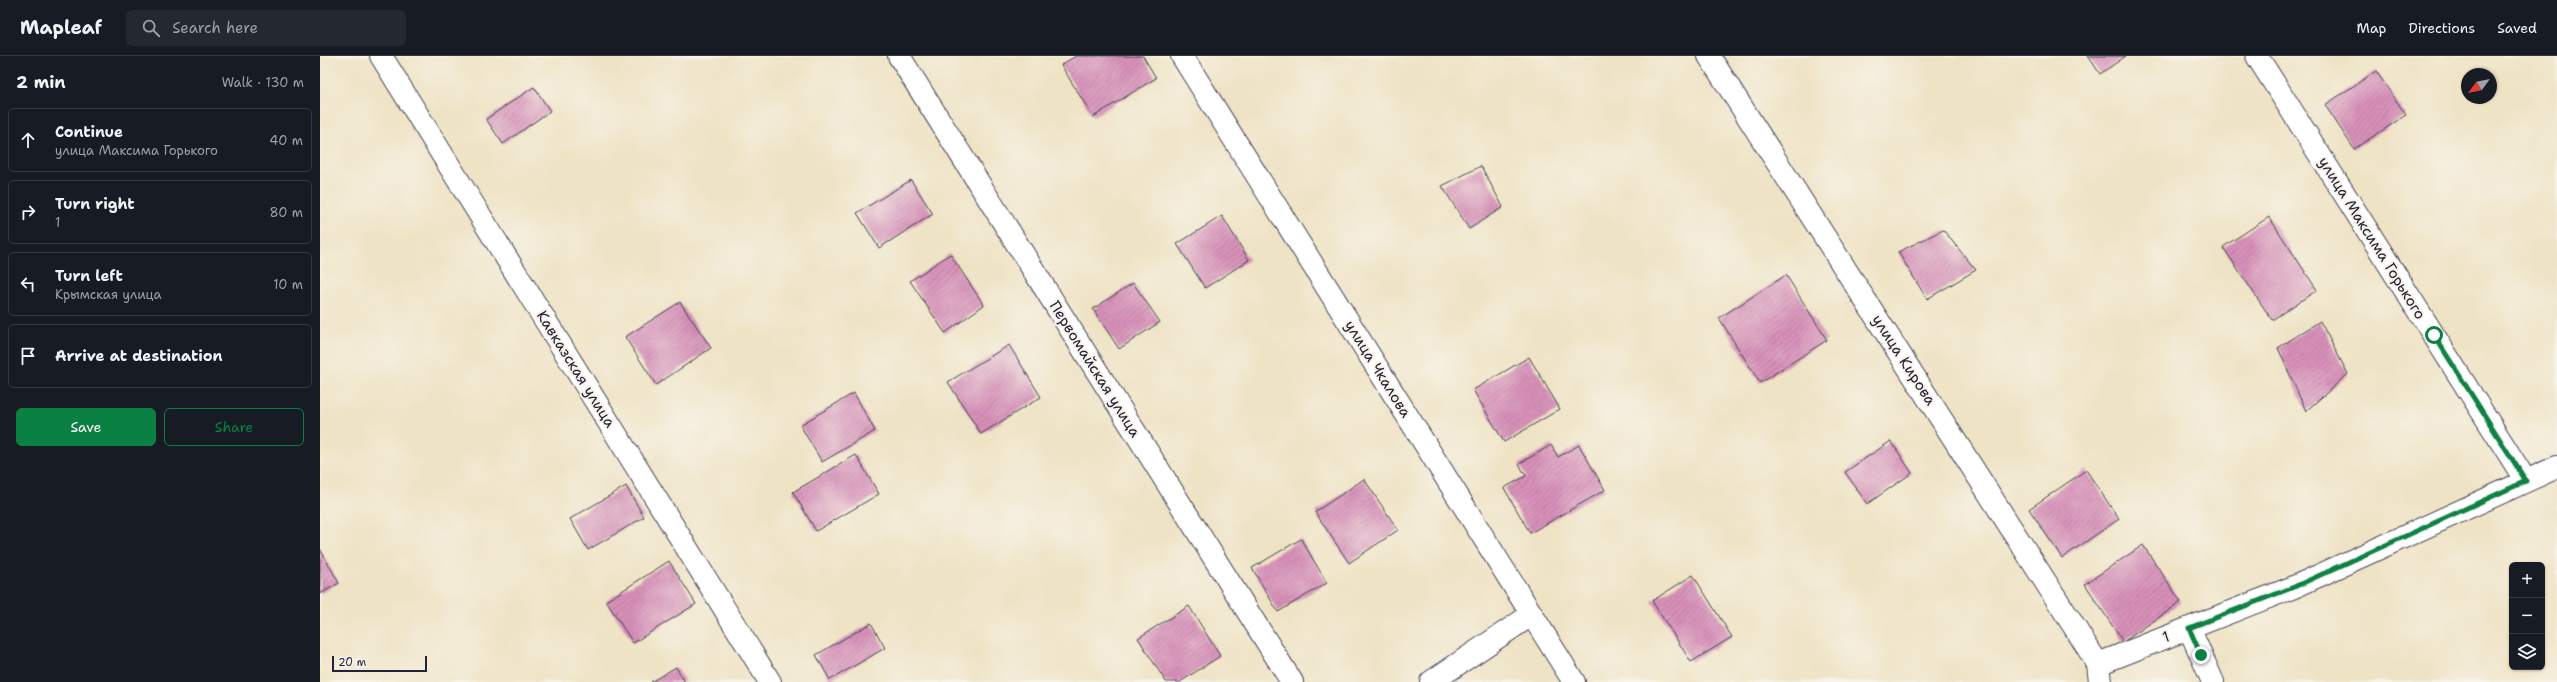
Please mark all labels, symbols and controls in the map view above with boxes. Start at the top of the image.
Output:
search box [126,10,406,46]
text: Mapleaf [20,15,102,40]
icon: search [140,17,162,39]
text: Search here [172,18,258,38]
text: Map [2357,19,2387,37]
text: Directions [2409,19,2475,37]
text: Saved [2497,19,2537,37]
north arrow [2461,68,2497,104]
text: 2 min [16,71,66,93]
text: Walk · 130 m [222,74,304,91]
text: Continue [55,122,123,142]
icon: ahead [17,129,39,151]
text: 40 m [269,132,303,149]
text: улица Максима Горького [55,142,218,159]
street label: улица Максима Горького [2314,153,2430,323]
text: Turn right [55,194,135,214]
icon: right [17,201,39,223]
text: 80 m [269,204,303,221]
text: 1 [55,214,60,231]
text: Turn left [55,266,123,286]
icon: left [17,273,39,295]
text: 10 m [273,276,303,293]
text: Крымская улица [55,286,162,303]
street label: Первомайская улица [1045,297,1146,442]
street label: Кавказская улица [532,307,620,432]
street label: улица Кирова [1867,311,1941,410]
street label: улица Чкалова [1340,317,1416,422]
route start [2425,326,2443,344]
icon: arrive [17,345,39,367]
text: Arrive at destination [55,346,223,366]
button: Save [16,408,156,446]
button: Share [164,408,304,446]
map controls [2509,562,2545,670]
button: + [2509,562,2545,598]
button: − [2509,598,2545,634]
street label: 1 [2159,627,2173,647]
button: layers [2509,634,2545,670]
route end [2192,646,2210,664]
scale bar [332,654,427,673]
text: 20 m [338,655,366,670]

